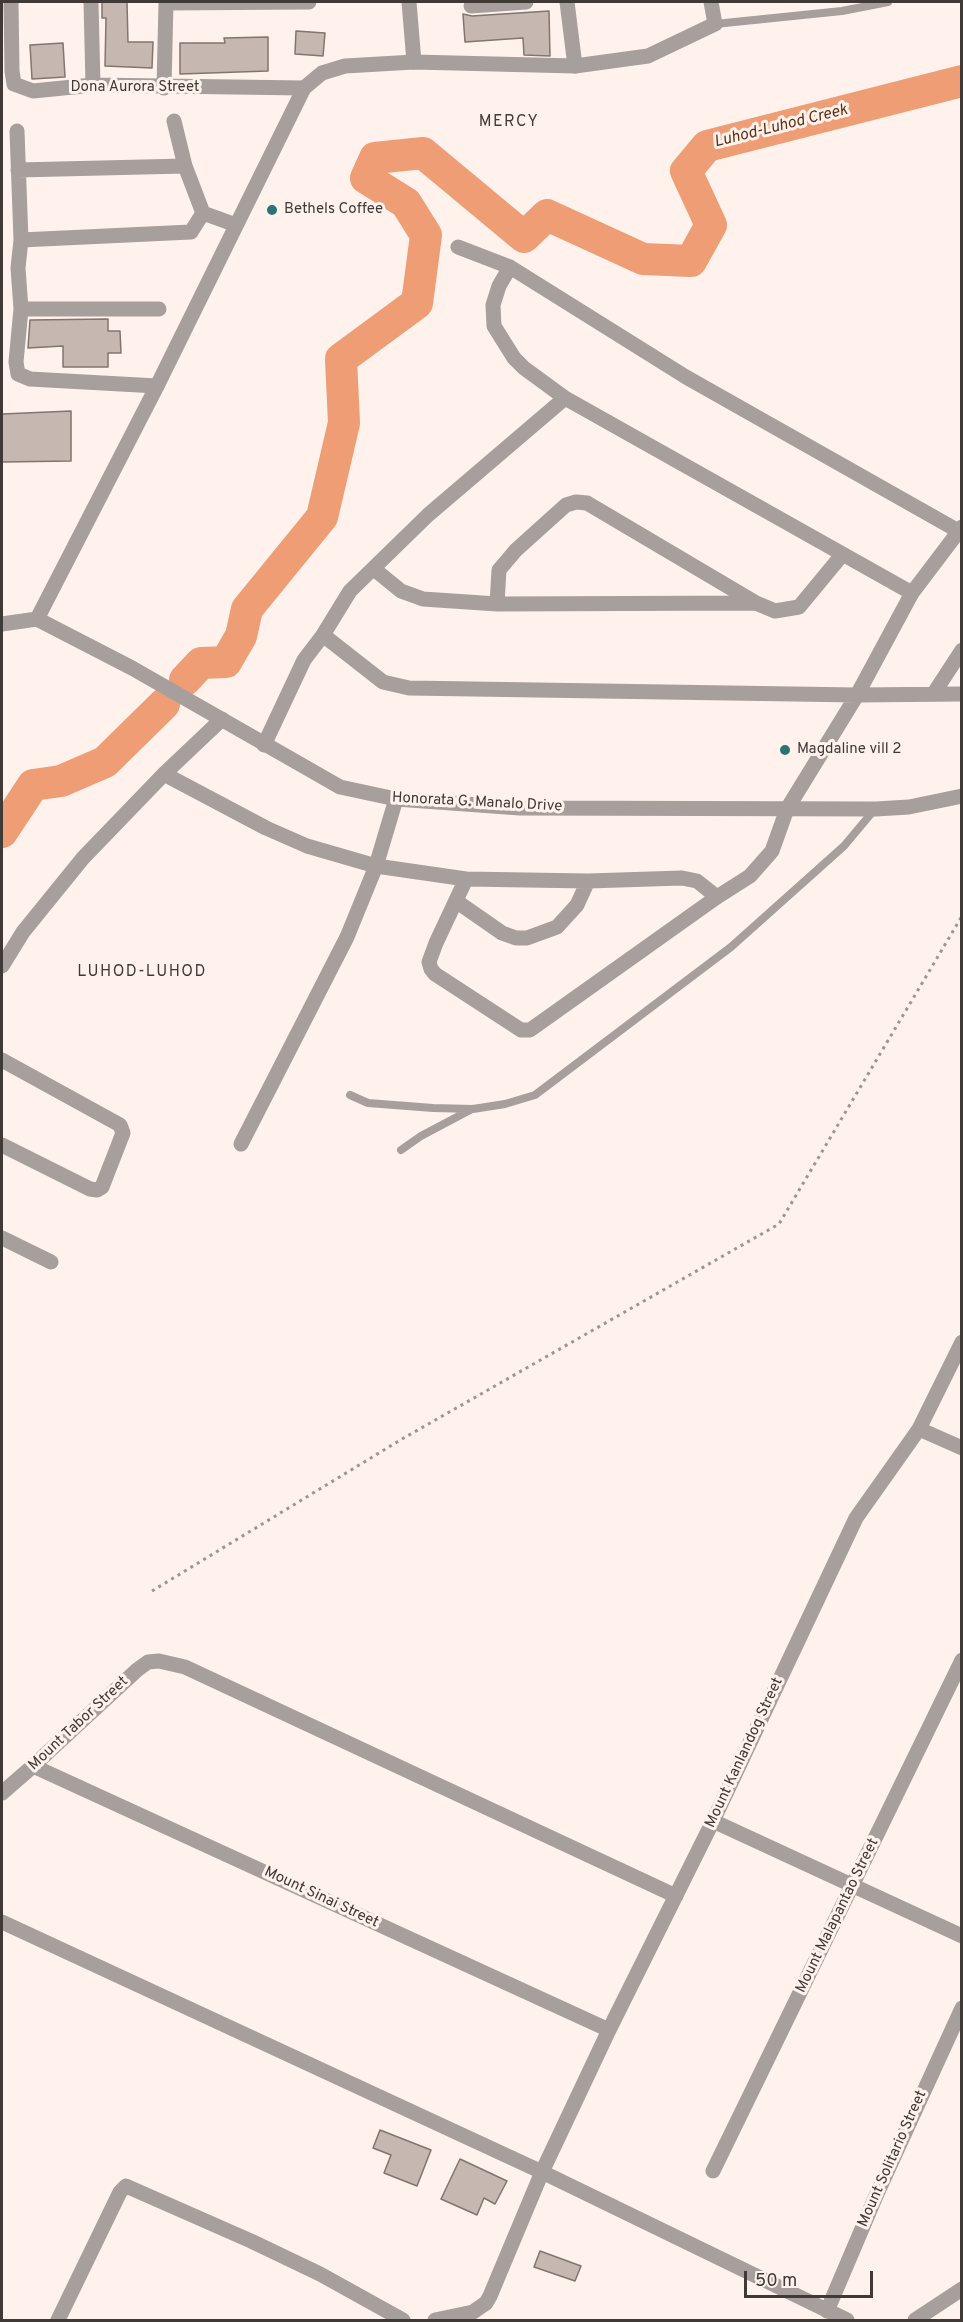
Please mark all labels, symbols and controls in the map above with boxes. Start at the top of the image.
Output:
street label: Dona Aurora Street [71,79,199,97]
water label: Luhod-Luhod Creek [712,101,850,153]
district label: MERCY [479,113,539,133]
place label: Bethels Coffee [284,201,383,219]
marker: Bethels Coffee [265,203,279,217]
place label: Magdaline vill 2 [797,741,901,759]
marker: Magdaline vill 2 [778,743,792,757]
street label: Honorata G. Manalo Drive [391,790,563,816]
district label: LUHOD-LUHOD [77,963,207,983]
street label: Mount Tabor Street [25,1673,133,1775]
street label: Mount Kanlandog Street [702,1675,788,1831]
street label: Mount Malapantao Street [793,1836,883,1996]
street label: Mount Sinai Street [261,1864,381,1932]
street label: Mount Solitario Street [855,2088,931,2230]
scale bar [747,2259,876,2297]
text: 50 m [755,2270,797,2293]

